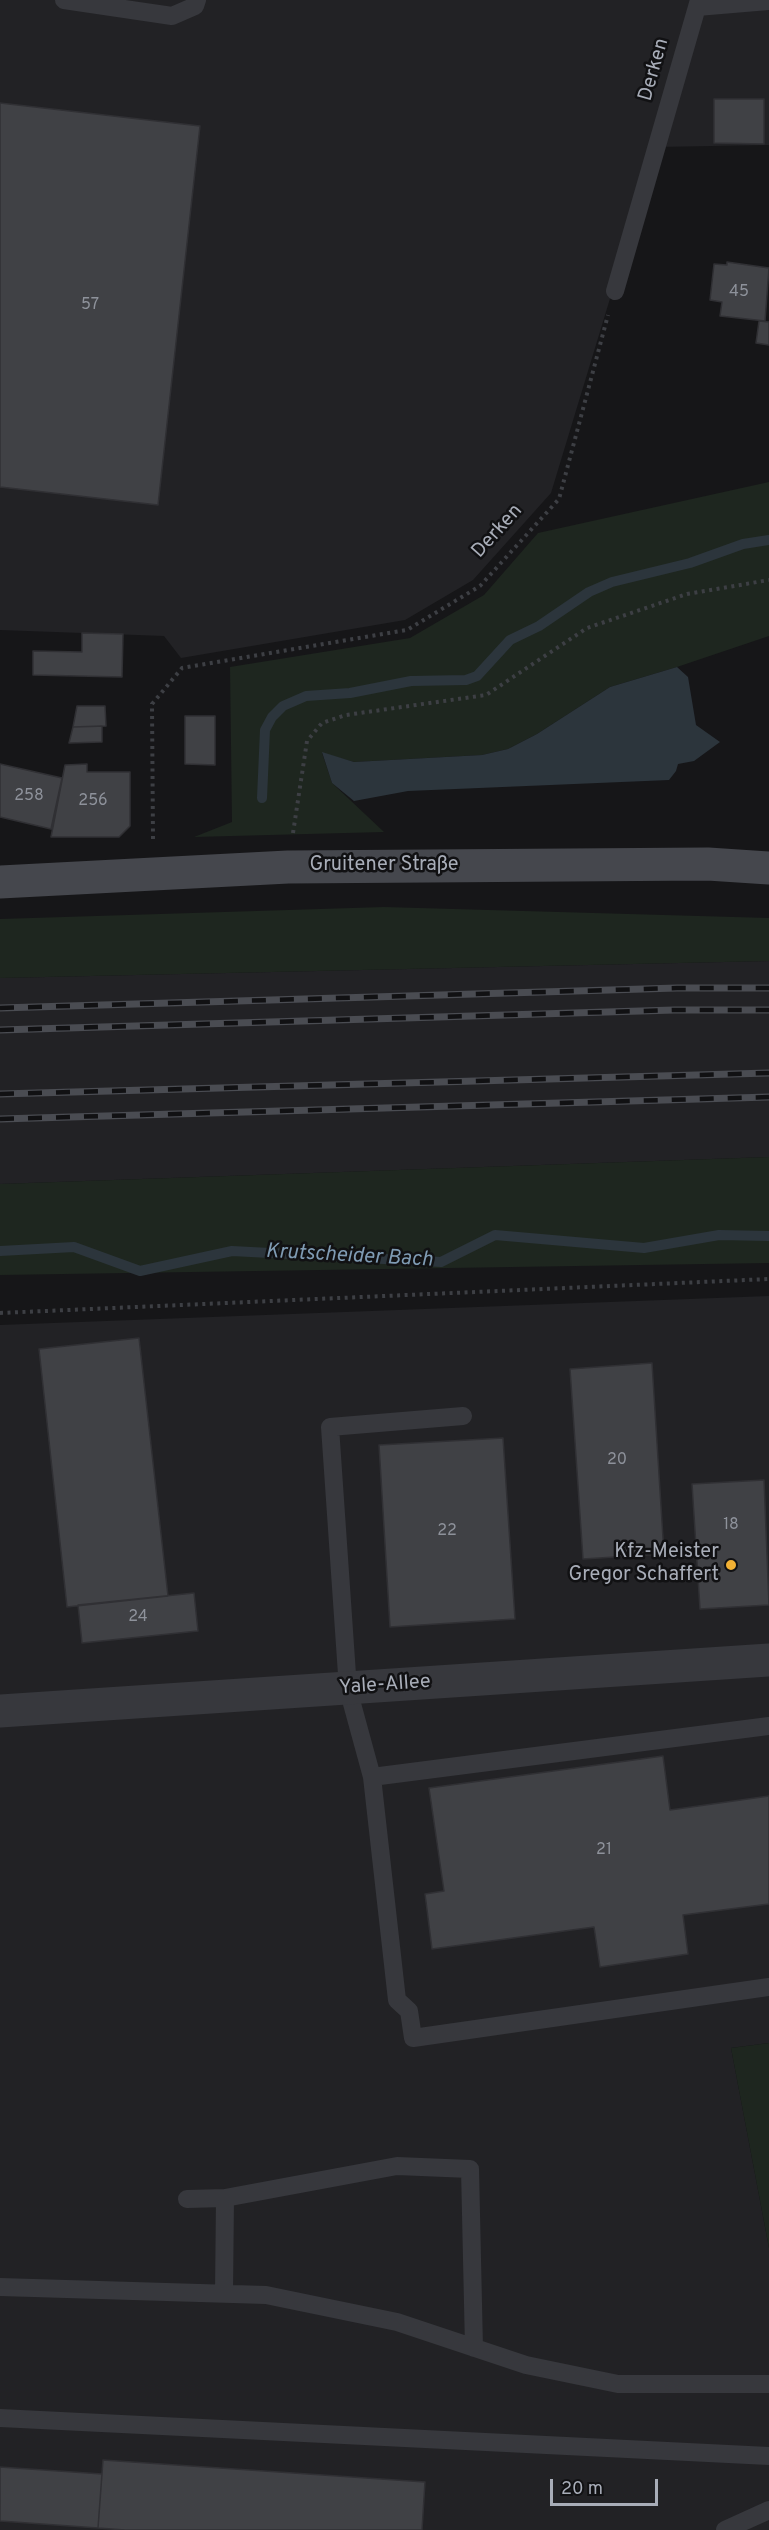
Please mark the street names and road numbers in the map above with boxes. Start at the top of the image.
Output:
street label: Derken [635,36,675,104]
street label: Derken [468,500,528,564]
street label: Gruitener Straße [309,854,459,878]
street label: Yale-Allee [338,1671,432,1701]

